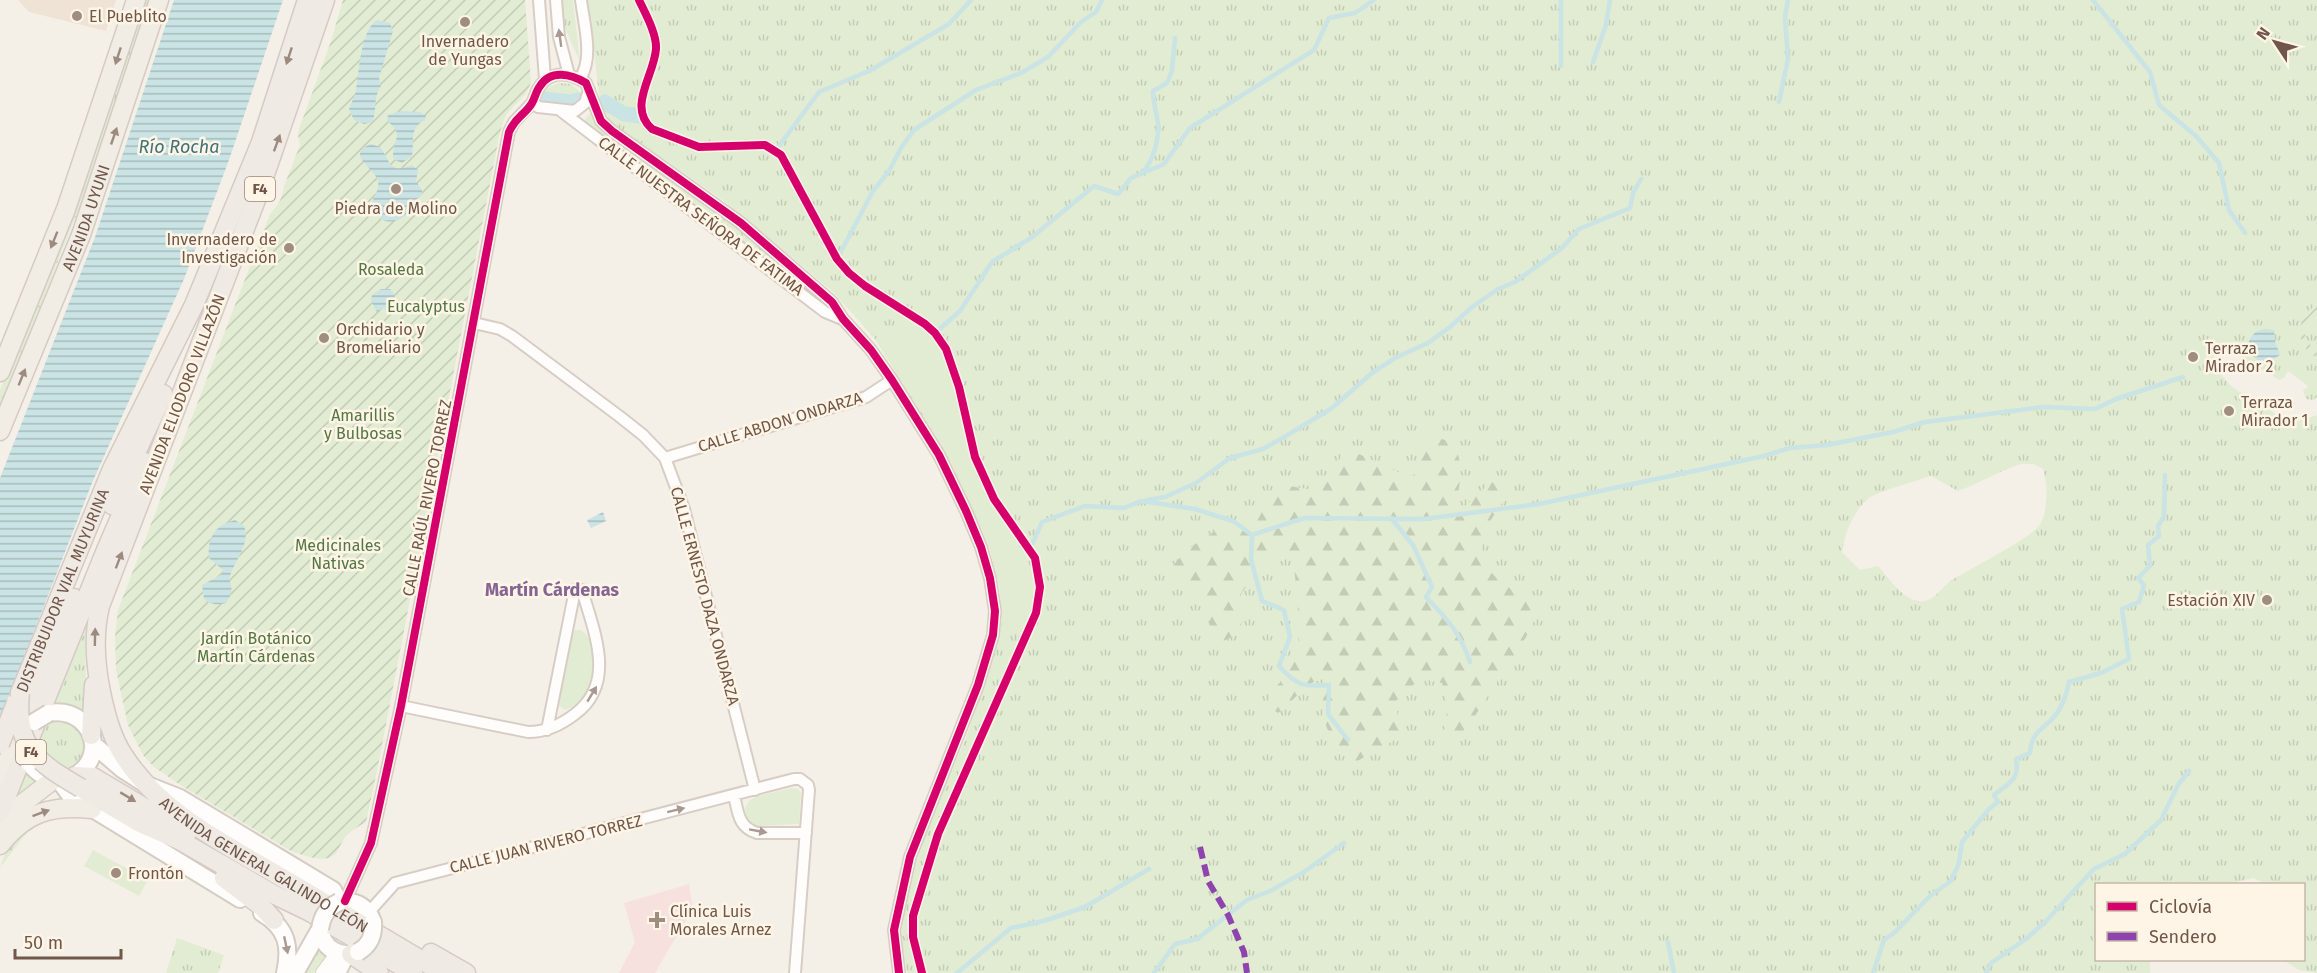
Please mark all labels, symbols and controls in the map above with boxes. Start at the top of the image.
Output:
place label: El Pueblito [89,7,167,26]
marker: El Pueblito [70,9,84,23]
north arrow [2245,12,2305,72]
marker: Invernadero de Yungas [458,15,472,29]
text: N [2252,24,2274,43]
one-way arrow [556,28,565,47]
place label: Invernadero de Yungas [421,32,509,69]
one-way arrow [113,47,122,65]
one-way arrow [283,47,293,65]
one-way arrow [110,127,120,145]
street label: CALLE NUESTRA SEÑORA DE FATIMA [595,133,808,300]
one-way arrow [272,134,282,152]
water label: Río Rocha [139,136,219,158]
street label: AVENIDA UYUNI [58,162,113,274]
road number: F4 [245,177,275,201]
marker: Piedra de Molino [389,182,403,196]
place label: Piedra de Molino [335,199,457,218]
place label: Invernadero de Investigación [166,230,277,267]
one-way arrow [49,231,58,249]
marker: Invernadero de Investigación [282,241,296,255]
park label: Rosaleda [358,260,424,279]
street label: AVENIDA ELIODORO VILLAZÓN [134,291,229,497]
park label: Eucalyptus [387,297,465,316]
place label: Orchidario y Bromeliario [336,320,425,357]
marker: Orchidario y Bromeliario [317,331,331,345]
place label: Terraza Mirador 2 [2205,339,2274,376]
marker: Terraza Mirador 2 [2186,350,2200,364]
one-way arrow [18,368,27,386]
street label: CALLE ABDON ONDARZA [696,388,865,456]
place label: Terraza Mirador 1 [2241,393,2309,430]
street label: CALLE RAÚL RIVERO TORREZ [398,398,455,598]
marker: Terraza Mirador 1 [2222,404,2236,418]
park label: Amarillis y Bulbosas [324,406,402,443]
street label: DISTRIBUIDOR VIAL MUYURINA [12,485,113,695]
street label: CALLE ERNESTO DAZA ONDARZA [667,485,744,708]
park label: Medicinales Nativas [295,536,381,573]
one-way arrow [114,550,124,568]
district label: Martín Cárdenas [485,579,619,601]
place label: Estación XIV [2167,591,2255,610]
marker: Estación XIV [2260,593,2274,607]
one-way arrow [91,627,100,646]
park label: Jardín Botánico Martín Cárdenas [197,629,315,666]
one-way arrow [586,686,597,703]
road number: F4 [16,740,46,764]
one-way arrow [120,792,136,803]
street label: AVENIDA GENERAL GALINDO LEÓN [156,793,372,936]
one-way arrow [666,805,685,815]
one-way arrow [32,808,50,818]
street label: CALLE JUAN RIVERO TORREZ [448,811,644,877]
one-way arrow [748,827,767,836]
place label: Frontón [128,864,184,883]
marker: Frontón [109,866,123,880]
legend [2095,883,2305,961]
text: Ciclovía [2149,896,2212,918]
place label: Clínica Luis Morales Arnez [670,902,771,939]
marker: Clínica Luis Morales Arnez [648,911,666,929]
scale bar [15,922,122,960]
text: Sendero [2149,926,2217,948]
text: 50 m [24,932,63,954]
one-way arrow [282,936,291,955]

